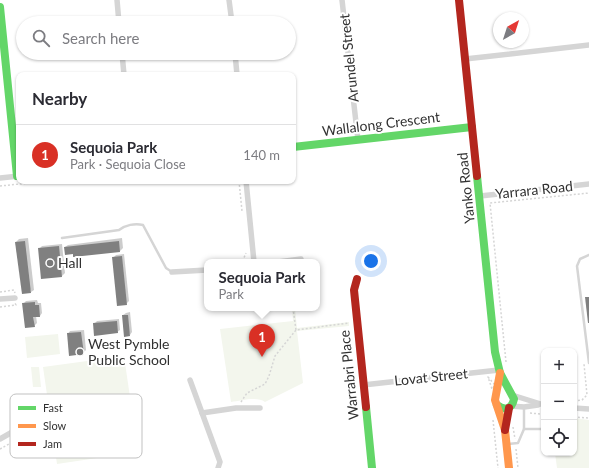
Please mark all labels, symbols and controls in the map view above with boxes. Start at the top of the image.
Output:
north arrow [493,12,529,48]
street label: Arundel Street [335,13,362,103]
search box [16,16,296,60]
icon: search [30,27,52,49]
text: Search here [62,29,139,47]
text: Nearby [32,88,87,109]
street label: Wallalong Crescent [321,108,441,139]
text: Sequoia Park [70,138,157,156]
text: 1 [41,147,49,163]
text: 140 m [243,147,280,163]
street label: Yanko Road [453,152,478,224]
text: Park · Sequoia Close [70,156,186,172]
street label: Yarrara Road [494,177,574,202]
your location [361,251,381,271]
place label: Hall [58,254,82,271]
marker: Hall [45,258,55,268]
popup [204,259,320,311]
text: Sequoia Park [218,268,306,286]
text: Park [218,286,244,302]
pin: 1 [249,324,275,357]
street label: Warrabri Place [335,329,362,421]
place label: West Pymble Public School [88,335,170,368]
marker: West Pymble Public School [75,347,85,357]
map controls [541,348,577,456]
button: + [541,348,577,384]
street label: Lovat Street [393,364,469,389]
button: − [541,384,577,420]
legend [10,394,142,458]
text: Fast [43,401,63,414]
text: Slow [43,419,67,432]
button: locate [541,420,577,456]
text: Jam [43,437,62,450]

